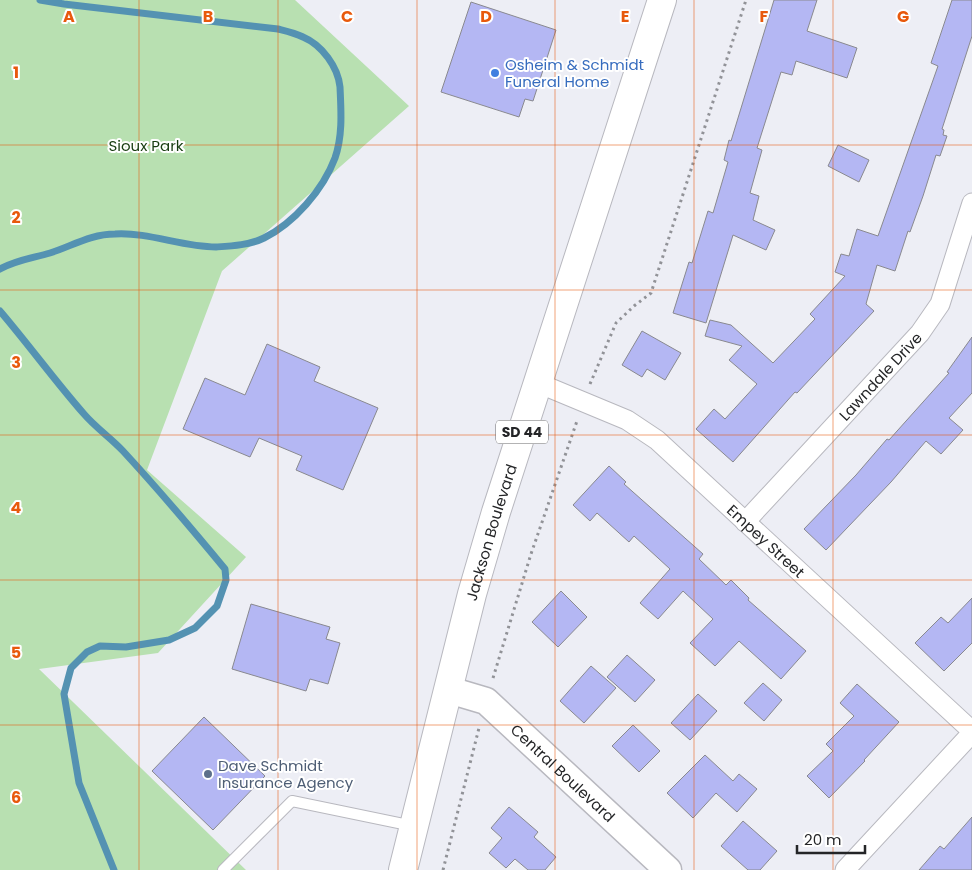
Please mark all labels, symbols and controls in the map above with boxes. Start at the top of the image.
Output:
text: A [63,5,75,28]
text: B [203,5,213,28]
text: C [341,5,353,28]
text: D [480,5,492,28]
text: E [621,5,629,28]
text: F [760,5,769,28]
text: G [897,5,909,28]
place label: Osheim & Schmidt Funeral Home [505,54,644,92]
text: 1 [13,61,19,84]
marker: Osheim & Schmidt Funeral Home [489,67,501,79]
park label: Sioux Park [108,135,184,156]
text: 2 [11,206,21,229]
street label: Lawndale Drive [834,327,926,425]
text: 3 [11,351,21,374]
road number: SD 44 [496,421,548,444]
street label: Jackson Boulevard [460,461,521,603]
text: 4 [11,496,22,519]
street label: Empey Street [723,499,810,582]
text: 5 [11,641,21,664]
street label: Central Boulevard [507,719,620,826]
place label: Dave Schmidt Insurance Agency [218,755,354,793]
marker: Dave Schmidt Insurance Agency [202,768,214,780]
text: 6 [11,786,21,809]
scale bar [797,822,864,854]
text: 20 m [804,829,842,850]

